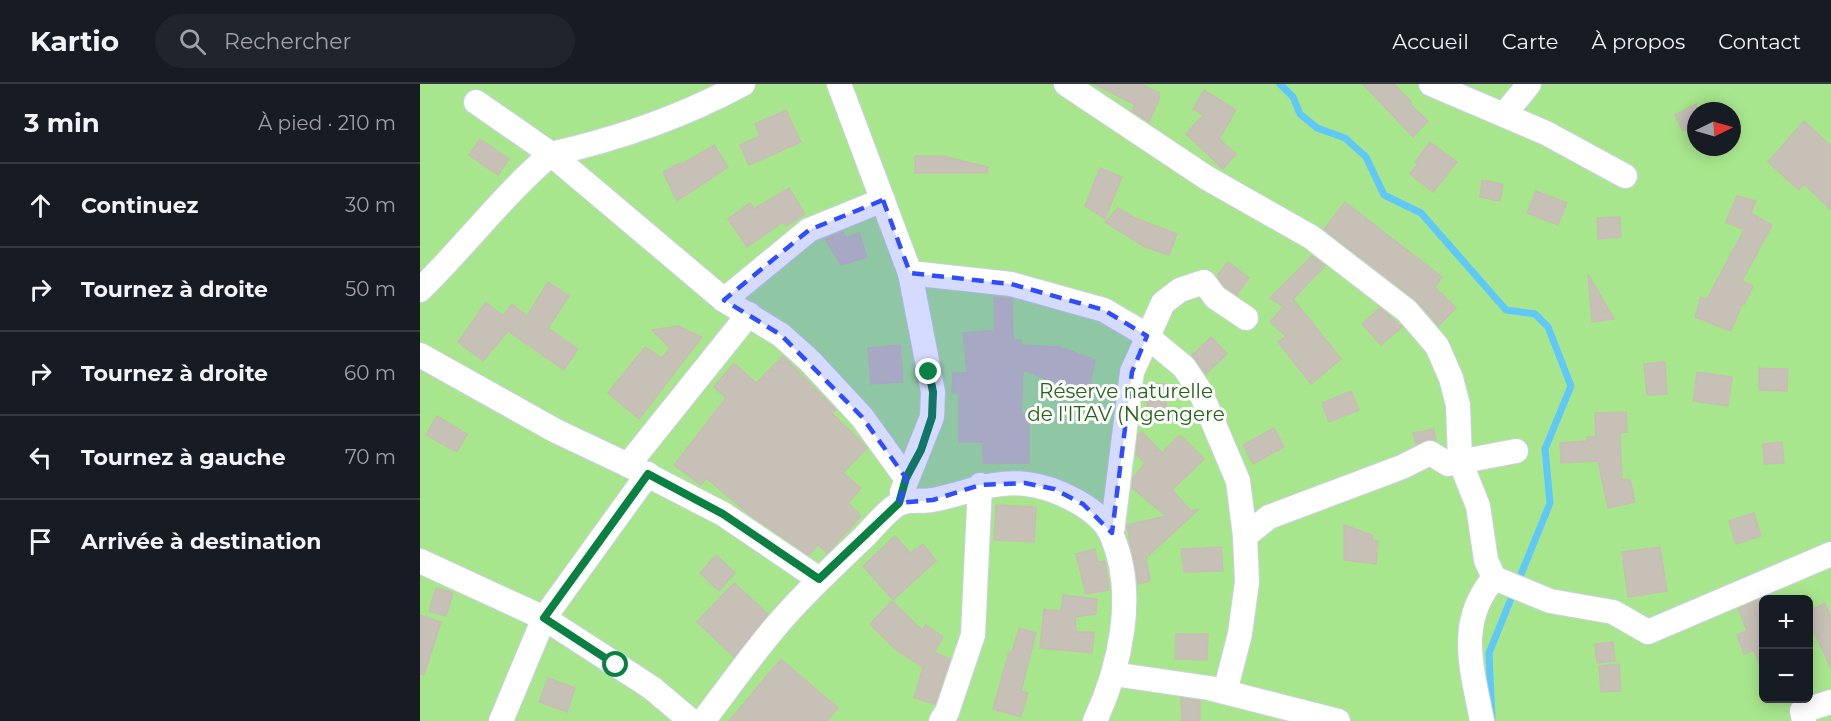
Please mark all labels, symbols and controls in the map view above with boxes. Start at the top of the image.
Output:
search box [155,14,575,68]
text: Kartio [30,24,119,58]
icon: search [176,25,209,58]
text: Rechercher [224,28,351,55]
text: Accueil [1392,29,1469,54]
text: Carte [1502,29,1558,54]
text: À propos [1591,29,1685,54]
text: Contact [1718,29,1801,54]
north arrow [1687,102,1741,156]
text: 3 min [24,107,100,139]
text: À pied · 210 m [258,111,396,135]
icon: ahead [24,189,57,222]
text: Continuez [81,192,198,219]
text: 30 m [345,193,396,217]
icon: right [24,273,57,306]
text: Tournez à droite [81,276,268,303]
text: 50 m [345,277,396,301]
icon: right [24,357,57,390]
route end [915,358,941,384]
text: Tournez à droite [81,360,268,387]
text: 60 m [344,361,396,385]
park label: Réserve naturelle de l'ITAV (Ngengere [1027,379,1225,426]
icon: left [24,441,57,474]
text: Tournez à gauche [81,444,286,471]
text: 70 m [345,445,396,469]
icon: arrive [24,525,57,558]
text: Arrivée à destination [81,528,321,555]
map controls [1759,595,1813,703]
button: + [1759,595,1813,649]
button: − [1759,649,1813,703]
route start [602,651,628,677]

